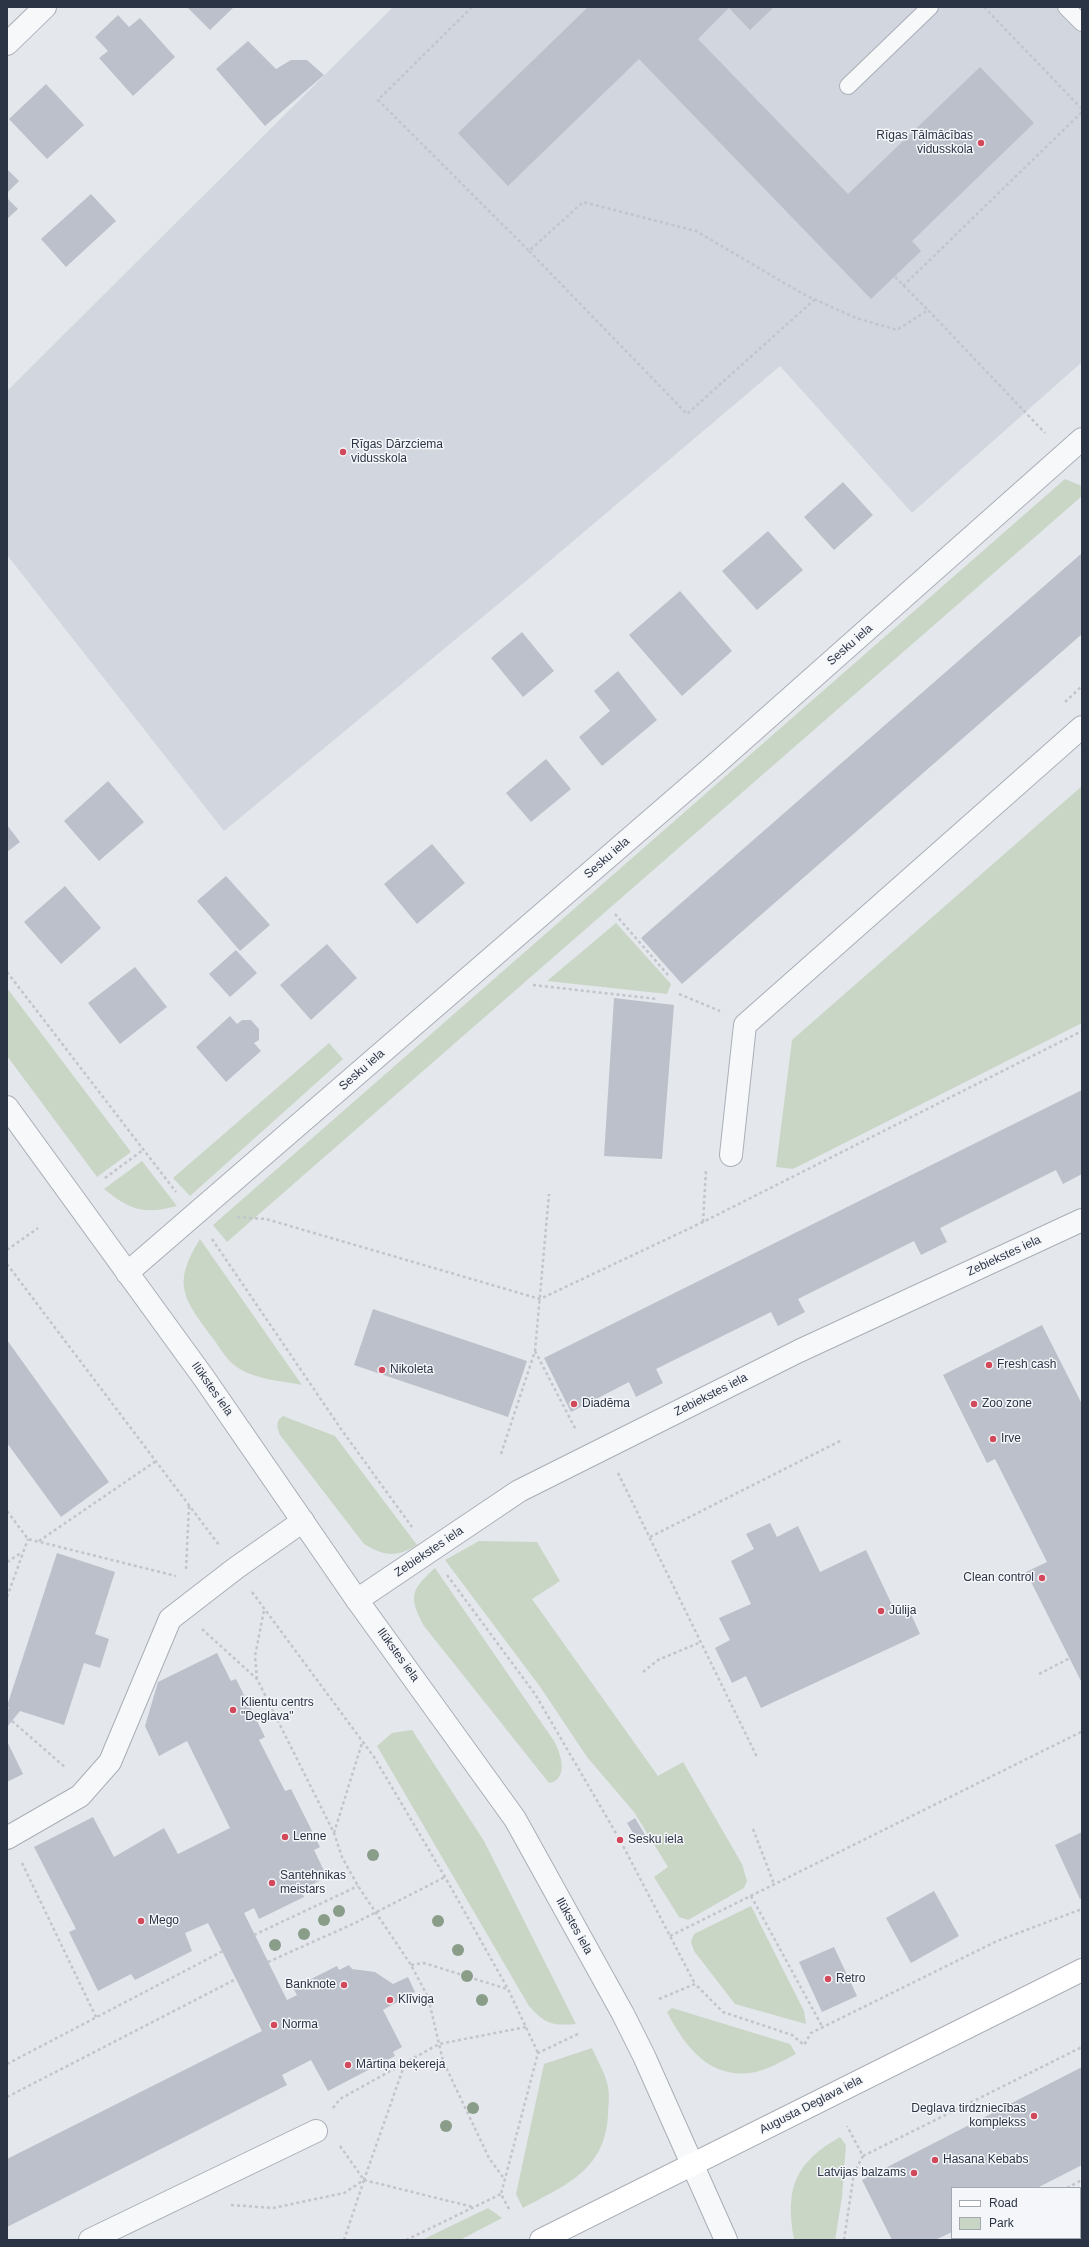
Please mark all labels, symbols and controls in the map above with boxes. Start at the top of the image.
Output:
place label: Rīgas Tālmācības vidusskola [876,129,973,157]
marker: Rīgas Tālmācības vidusskola [976,138,986,148]
place label: Rīgas Dārzciema vidusskola [351,438,443,466]
marker: Rīgas Dārzciema vidusskola [338,447,348,457]
street label: Sesku iela [824,621,876,669]
street label: Sesku iela [581,834,633,882]
street label: Sesku iela [336,1046,388,1094]
street label: Zebiekstes iela [965,1233,1043,1279]
place label: Fresh cash [997,1358,1056,1372]
street label: Ilūkstes iela [188,1359,236,1419]
marker: Fresh cash [984,1360,994,1370]
place label: Nikoleta [390,1363,433,1377]
marker: Nikoleta [377,1365,387,1375]
street label: Zebiekstes iela [672,1370,750,1420]
place label: Diadēma [582,1397,630,1411]
place label: Zoo zone [982,1397,1032,1411]
marker: Diadēma [569,1399,579,1409]
marker: Zoo zone [969,1399,979,1409]
place label: Irve [1001,1432,1021,1446]
marker: Irve [988,1434,998,1444]
street label: Zebiekstes iela [392,1524,466,1580]
place label: Clean control [963,1571,1034,1585]
marker: Clean control [1037,1573,1047,1583]
place label: Jūlija [889,1604,916,1618]
marker: Jūlija [876,1606,886,1616]
street label: Ilūkstes iela [374,1625,422,1685]
place label: Klientu centrs "Deglava" [241,1696,314,1724]
marker: Klientu centrs "Deglava" [228,1705,238,1715]
place label: Lenne [293,1830,326,1844]
marker: Lenne [280,1832,290,1842]
place label: Sesku iela [628,1833,683,1847]
marker: Sesku iela [615,1835,625,1845]
place label: Santehnikas meistars [280,1869,346,1897]
marker: Santehnikas meistars [267,1878,277,1888]
street label: Ilūkstes iela [553,1895,595,1957]
place label: Mego [149,1914,179,1928]
marker: Mego [136,1916,146,1926]
place label: Retro [836,1972,865,1986]
marker: Retro [823,1974,833,1984]
place label: Banknote [285,1978,336,1992]
marker: Banknote [339,1980,349,1990]
place label: Klīviga [398,1993,434,2007]
marker: Klīviga [385,1995,395,2005]
place label: Norma [282,2018,318,2032]
marker: Norma [269,2020,279,2030]
place label: Mārtiņa beķereja [356,2058,445,2072]
marker: Mārtiņa beķereja [343,2060,353,2070]
street label: Augusta Deglava iela [757,2073,865,2137]
place label: Deglava tirdzniecības komplekss [911,2102,1026,2130]
marker: Deglava tirdzniecības komplekss [1029,2111,1039,2121]
place label: Hasana Kebabs [943,2153,1028,2167]
marker: Hasana Kebabs [930,2155,940,2165]
place label: Latvijas balzams [817,2166,906,2180]
marker: Latvijas balzams [909,2168,919,2178]
legend [951,2187,1081,2239]
text: Road [989,2196,1018,2210]
text: Park [989,2216,1014,2230]

